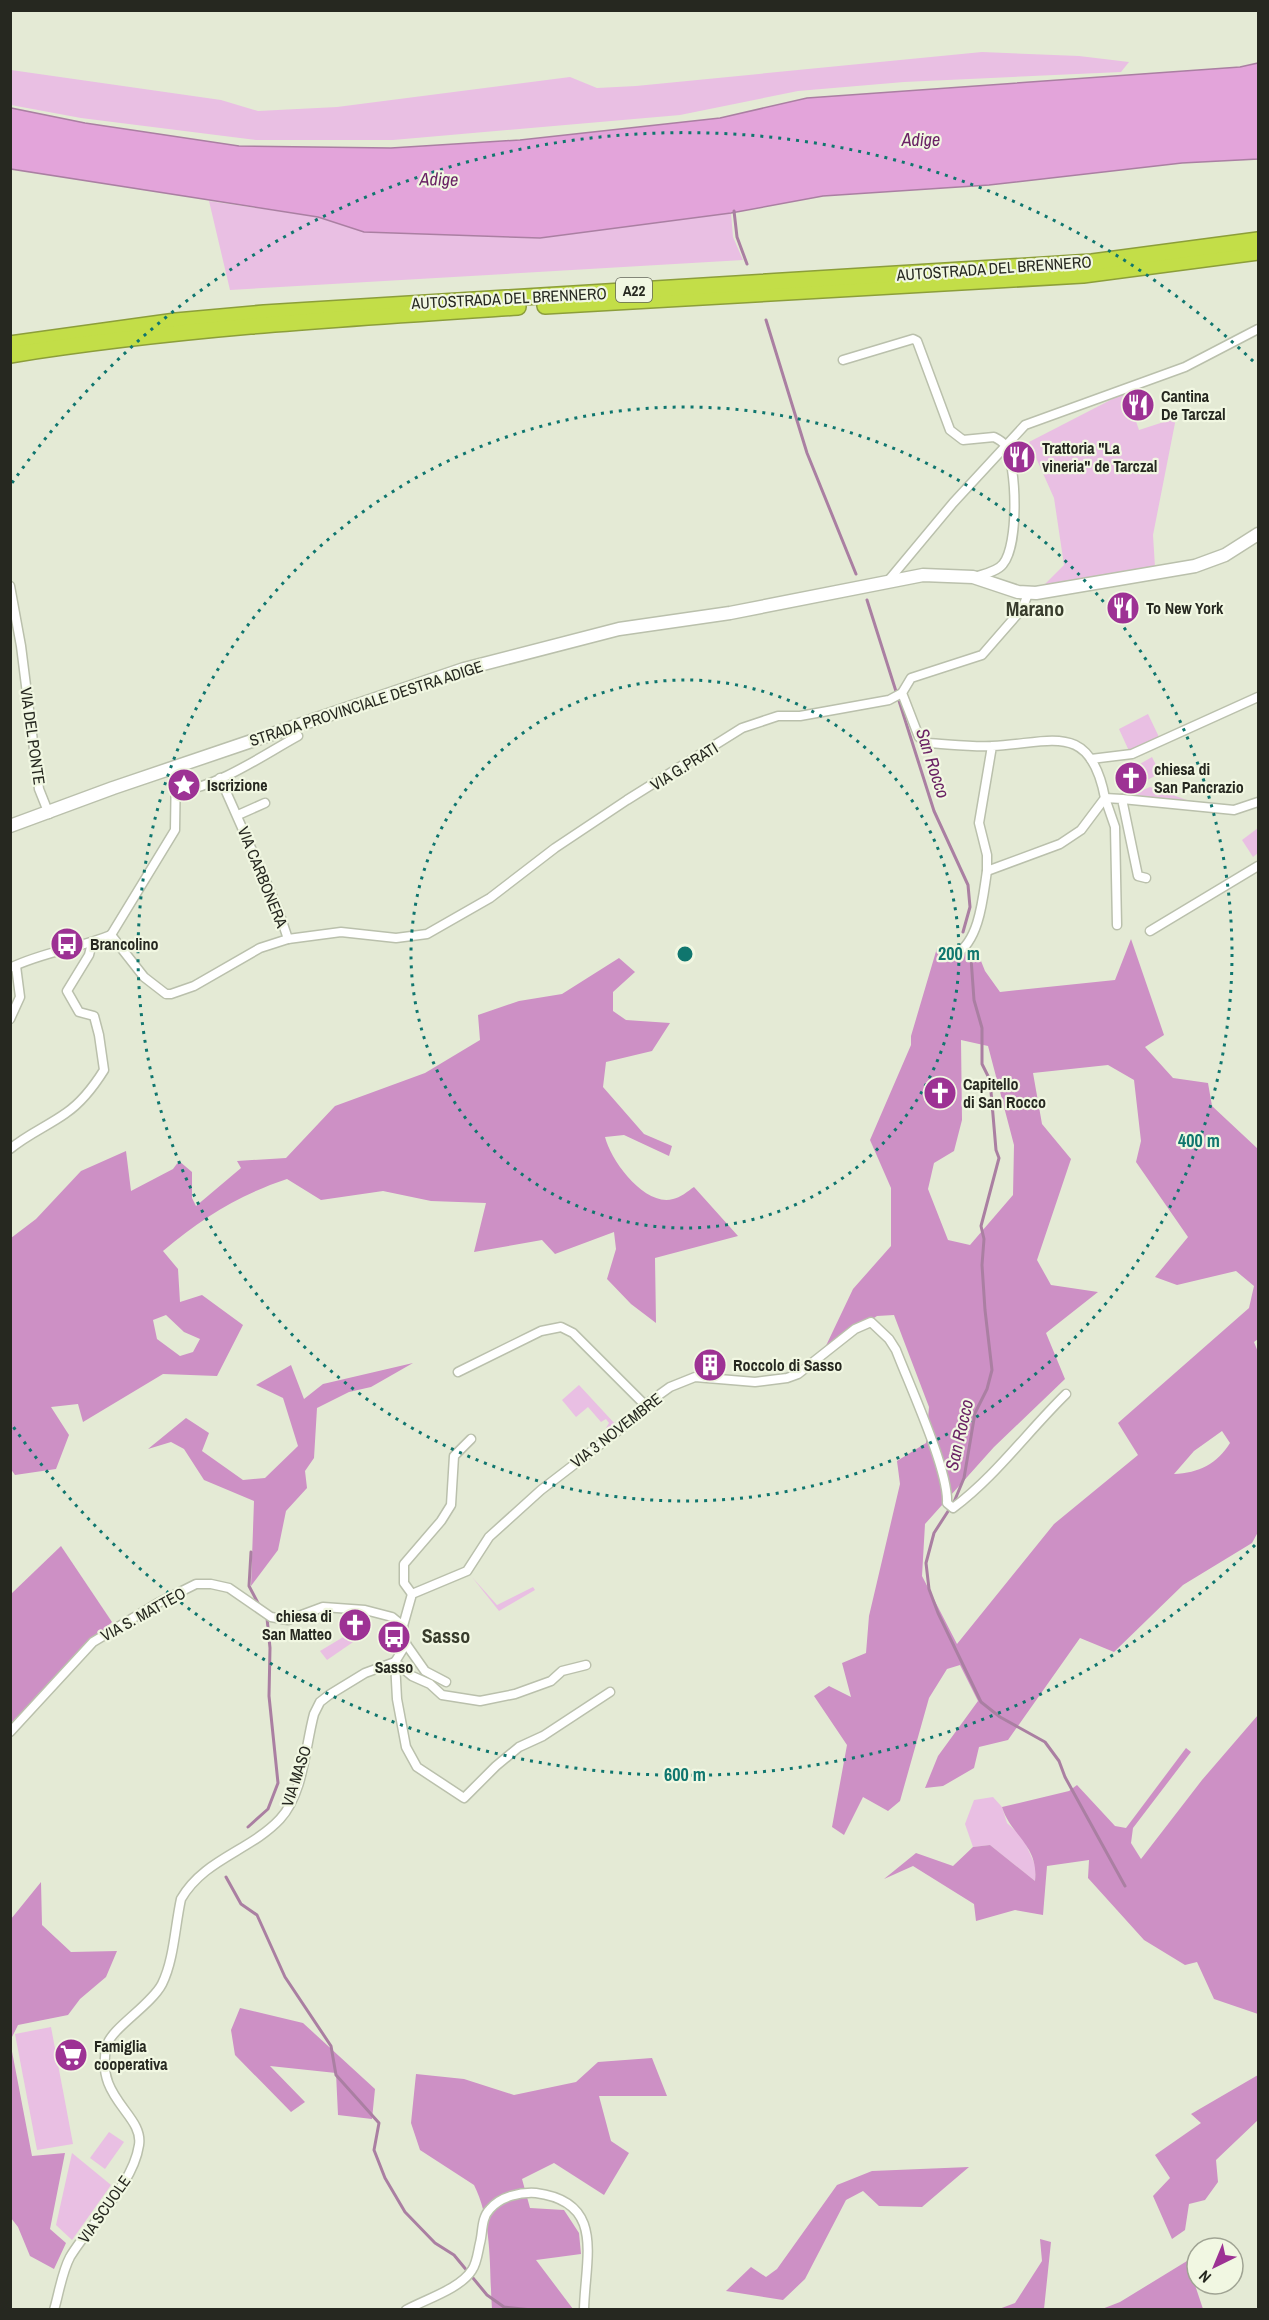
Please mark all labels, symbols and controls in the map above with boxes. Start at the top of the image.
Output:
water label: Adige [901,127,940,152]
water label: Adige [418,166,459,192]
street label: AUTOSTRADA DEL BRENNERO [895,250,1092,286]
road number: A22 [616,278,652,302]
street label: AUTOSTRADA DEL BRENNERO [410,282,607,314]
place label: Cantina De Tarczal [1161,385,1226,425]
restaurant icon: Cantina De Tarczal [1120,387,1156,423]
place label: Trattoria "La vineria" de Tarczal [1042,437,1157,477]
restaurant icon: Trattoria "La vineria" de Tarczal [1001,439,1037,475]
restaurant icon: To New York [1105,590,1141,626]
district label: Marano [1006,595,1064,622]
place label: To New York [1146,597,1224,619]
street label: STRADA PROVINCIALE DESTRA ADIGE [246,655,486,751]
street label: VIA DEL PONTE [15,686,51,786]
water label: San Rocco [910,725,956,801]
street label: VIA G.PRATI [646,737,722,795]
place label: chiesa di San Pancrazio [1154,758,1244,798]
church icon: chiesa di San Pancrazio [1113,760,1149,796]
place icon: Iscrizione [166,767,202,803]
place label: Iscrizione [207,774,268,796]
street label: VIA CARBONERA [233,823,293,931]
bus stop icon: Brancolino [49,926,85,962]
place label: Brancolino [90,933,159,955]
text: 200 m [938,941,980,966]
centre of rings [675,944,695,964]
place label: Capitello di San Rocco [963,1073,1046,1113]
church icon: Capitello di San Rocco [922,1075,958,1111]
text: 400 m [1178,1128,1220,1153]
building icon: Roccolo di Sasso [692,1347,728,1383]
place label: Roccolo di Sasso [733,1354,842,1376]
street label: VIA 3 NOVEMBRE [566,1387,666,1473]
water label: San Rocco [939,1397,979,1473]
street label: VIA S. MATTEO [97,1582,189,1646]
place label: chiesa di San Matteo [262,1605,332,1645]
church icon: chiesa di San Matteo [337,1607,373,1643]
bus stop icon: Sasso [376,1619,412,1655]
district label: Sasso [422,1622,470,1649]
place label: Sasso [375,1656,413,1678]
street label: VIA MASO [276,1743,316,1809]
text: 600 m [664,1762,706,1787]
place label: Famiglia cooperativa [94,2035,168,2075]
supermarket icon: Famiglia cooperativa [53,2037,89,2073]
street label: VIA SCUOLE [73,2171,135,2247]
north arrow [1185,2236,1245,2296]
text: N [1194,2266,1216,2288]

